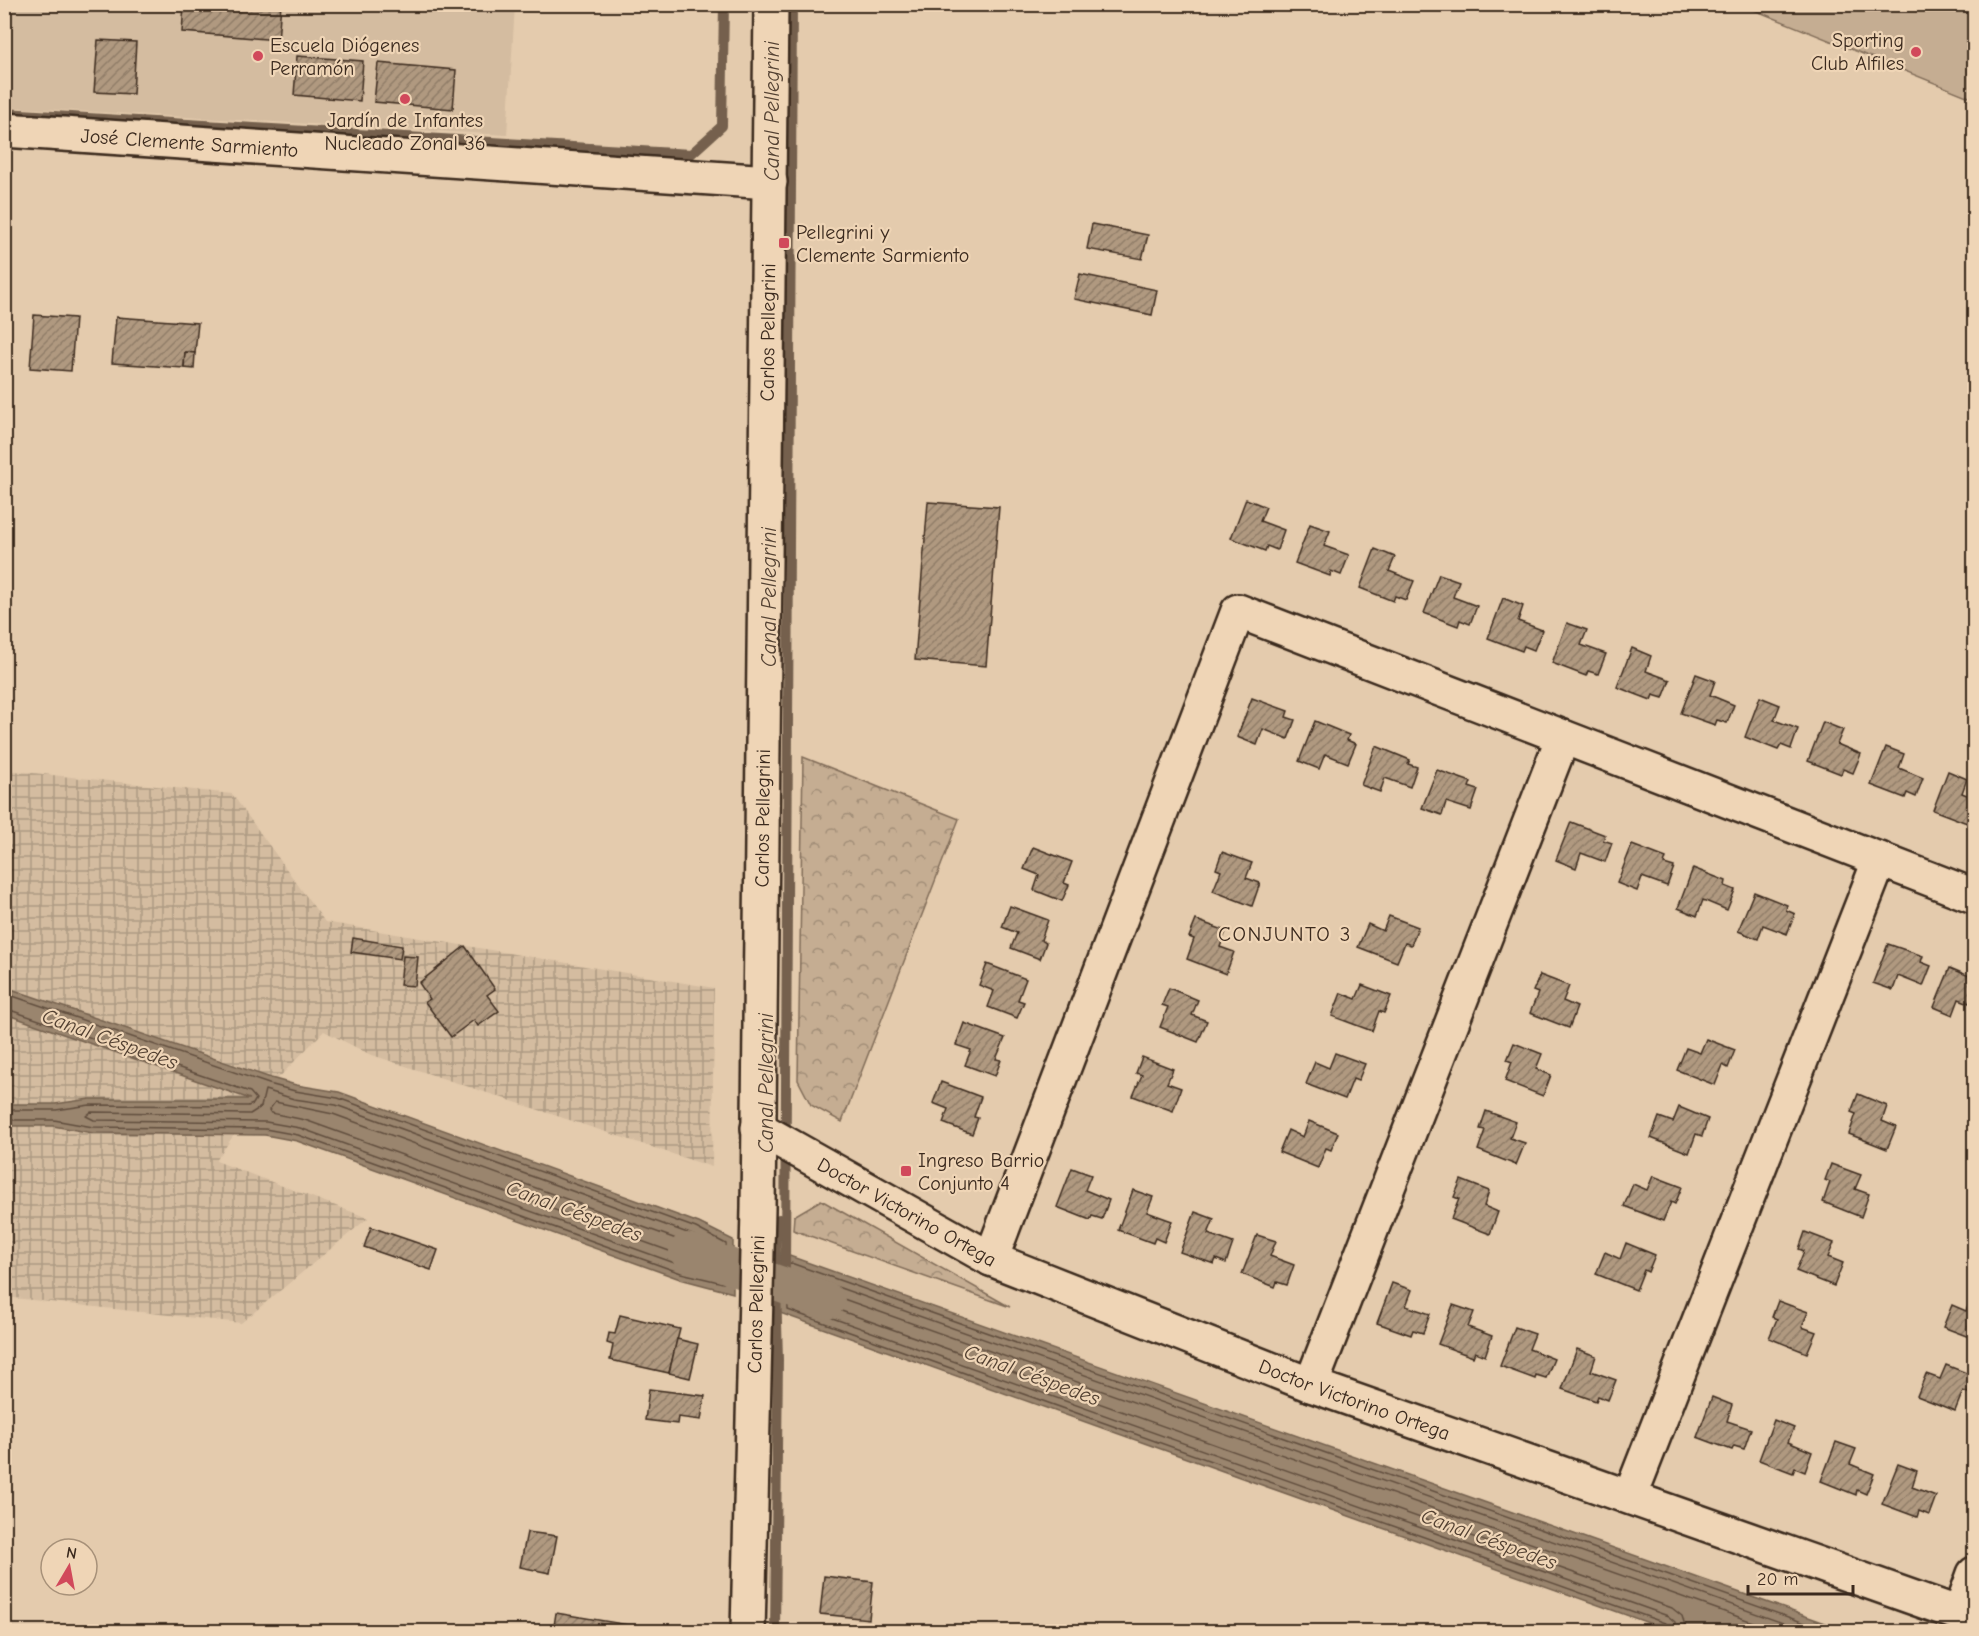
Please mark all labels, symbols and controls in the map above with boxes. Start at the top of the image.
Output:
place label: Sporting Club Alfiles [1811,29,1904,75]
place label: Escuela Diógenes Perramón [270,34,419,80]
water label: Canal Pellegrini [760,41,784,181]
marker: Sporting Club Alfiles [1909,45,1923,59]
marker: Escuela Diógenes Perramón [251,49,265,63]
marker: Jardín de Infantes Nucleado Zonal 36 [398,92,412,106]
place label: Jardín de Infantes Nucleado Zonal 36 [324,109,486,155]
street label: José Clemente Sarmiento [80,124,299,162]
place label: Pellegrini y Clemente Sarmiento [796,221,969,267]
marker: Pellegrini y Clemente Sarmiento [777,236,791,250]
street label: Carlos Pellegrini [756,263,780,401]
water label: Canal Pellegrini [757,527,781,667]
street label: Carlos Pellegrini [750,749,775,887]
district label: CONJUNTO 3 [1218,922,1352,946]
water label: Canal Céspedes [39,1003,181,1075]
water label: Canal Pellegrini [754,1013,778,1153]
place label: Ingreso Barrio Conjunto 4 [918,1149,1044,1195]
street label: Doctor Victorino Ortega [813,1153,1000,1272]
marker: Ingreso Barrio Conjunto 4 [899,1164,913,1178]
water label: Canal Céspedes [503,1175,645,1247]
street label: Carlos Pellegrini [743,1235,769,1374]
water label: Canal Céspedes [961,1339,1103,1411]
street label: Doctor Victorino Ortega [1255,1355,1453,1445]
water label: Canal Céspedes [1418,1503,1560,1575]
north arrow [39,1537,99,1597]
text: N [65,1543,78,1563]
scale bar [1748,1558,1853,1596]
text: 20 m [1757,1569,1798,1590]

